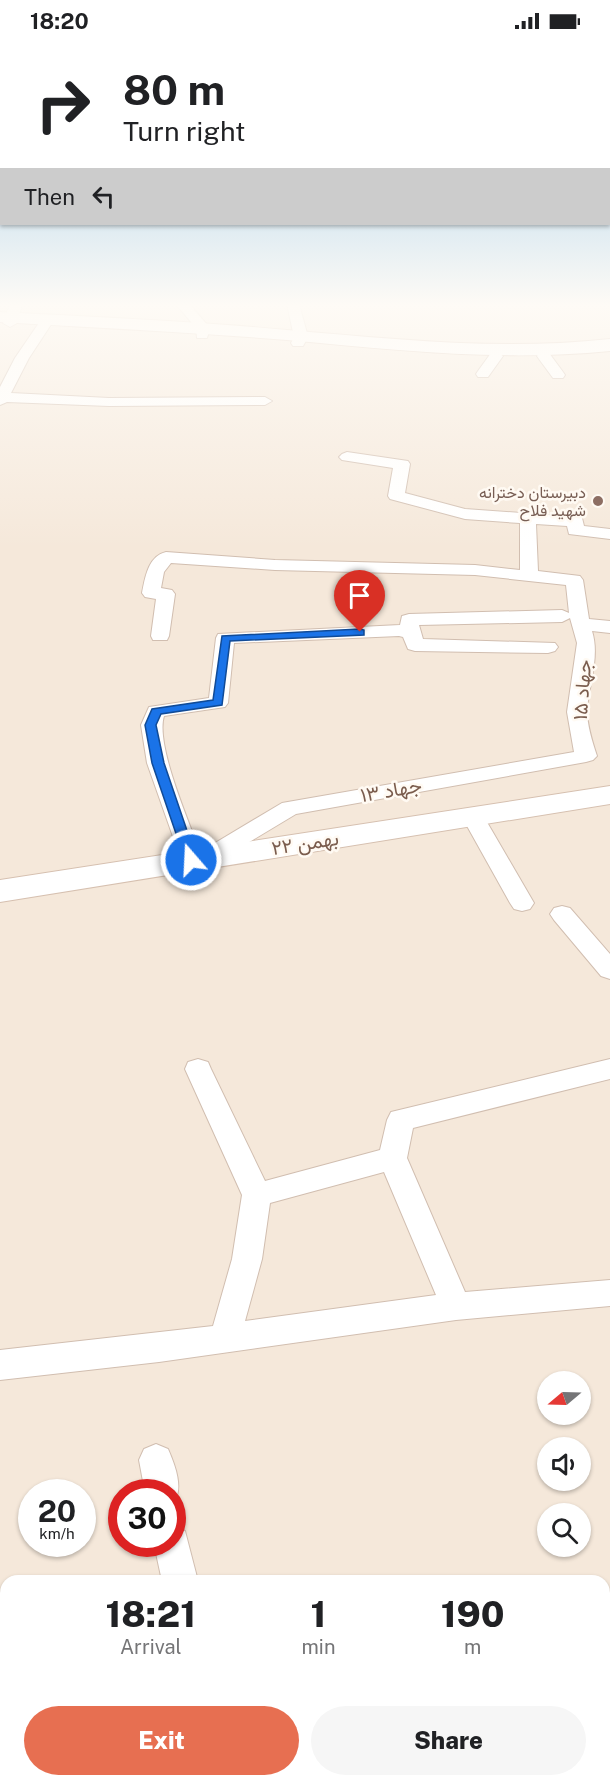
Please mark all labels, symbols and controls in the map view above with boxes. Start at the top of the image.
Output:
text: 18:20 [30,8,89,34]
text: 80 m [123,65,225,114]
icon: right [24,66,102,144]
text: Turn right [123,115,246,147]
icon: left [87,180,120,213]
text: Then [24,184,75,210]
place label: دبیرستان دخترانه شهید فلاح [479,483,586,522]
marker: دبیرستان دخترانه شهید فلاح [591,494,605,508]
pin [334,570,385,632]
icon: arrive [343,579,376,612]
street label: جهاد ۱۵ [568,659,597,721]
street label: جهاد ۱۳ [358,773,424,808]
street label: ۲۲ بهمن [270,826,340,861]
position arrow [159,828,223,892]
north arrow [537,1371,591,1425]
map controls [537,1371,591,1557]
button: sound [537,1437,591,1491]
speed limit sign: 30 [108,1479,186,1557]
text: 20 [38,1493,76,1529]
button: search [537,1503,591,1557]
text: km/h [39,1525,75,1542]
text: 18:21 [105,1593,196,1635]
text: 1 [311,1593,326,1635]
text: 190 [441,1593,505,1635]
text: Arrival [120,1635,182,1659]
text: min [302,1635,335,1659]
text: m [464,1635,481,1659]
button: Exit [24,1706,299,1775]
button: Share [311,1706,586,1775]

